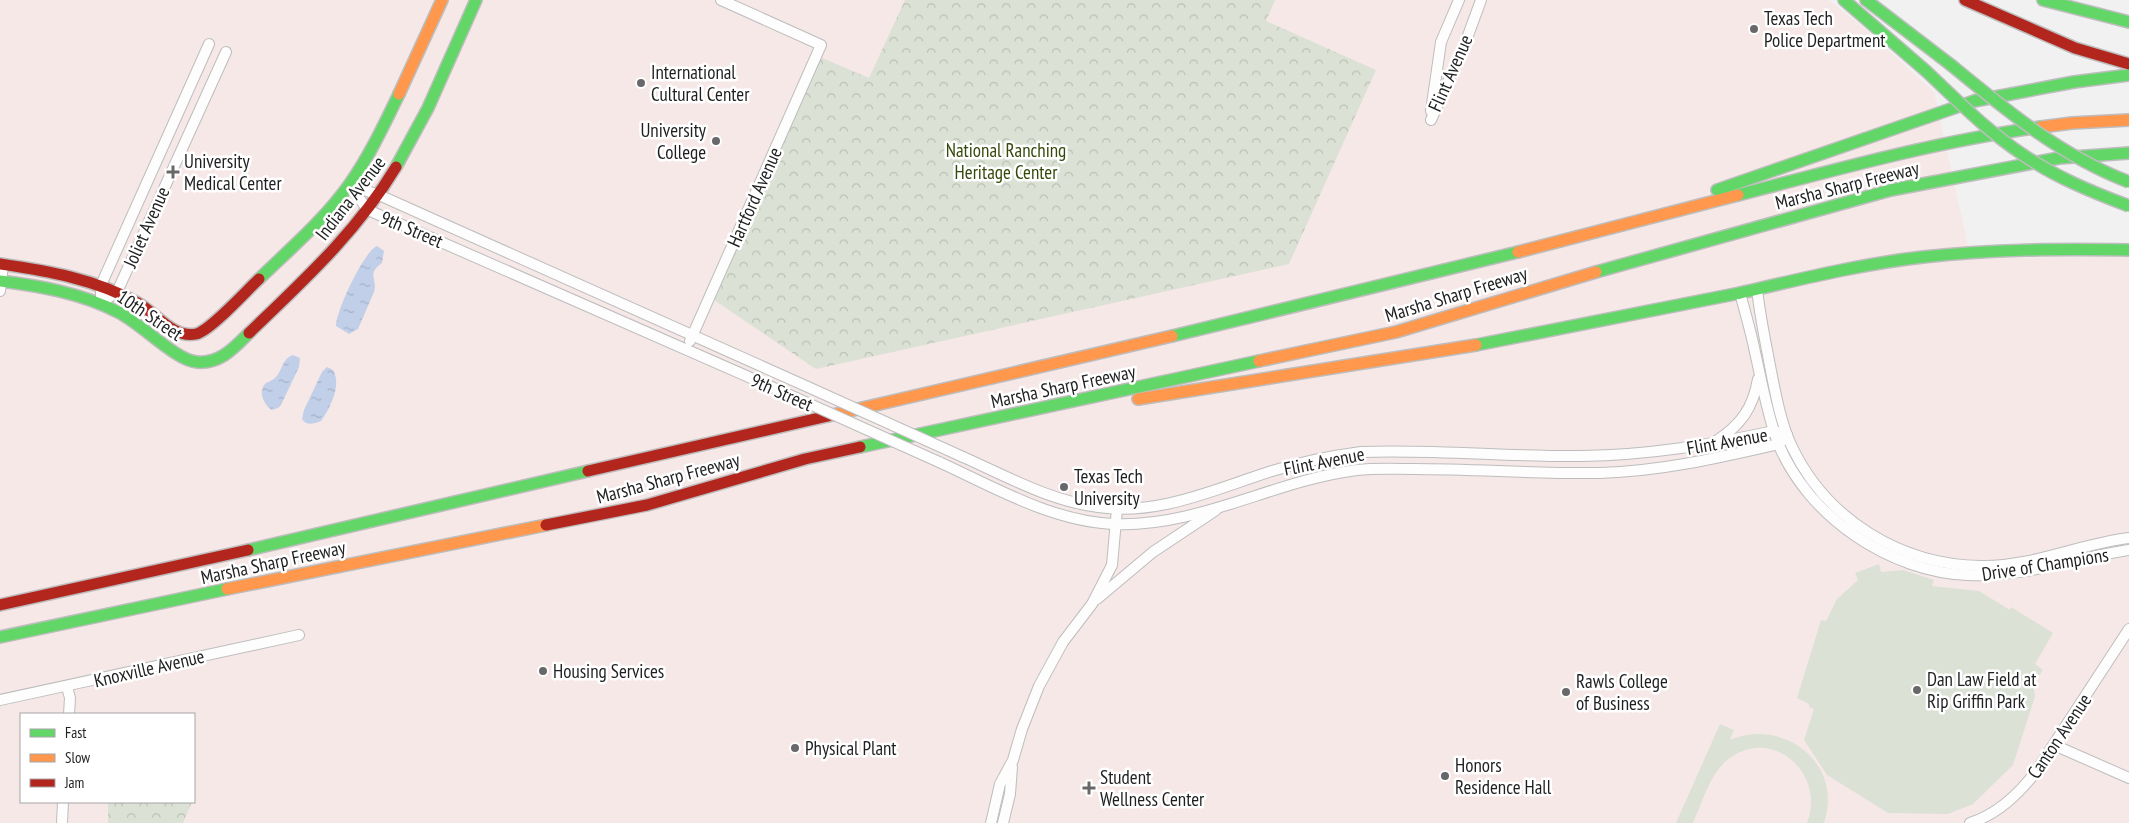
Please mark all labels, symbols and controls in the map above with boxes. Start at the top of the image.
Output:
place label: Texas Tech Police Department [1764,6,1886,52]
marker: Texas Tech Police Department [1748,23,1760,35]
street label: Flint Avenue [1422,31,1478,115]
place label: International Cultural Center [651,60,750,106]
marker: International Cultural Center [635,77,647,89]
place label: University College [640,118,707,164]
marker: University College [710,135,722,147]
park label: National Ranching Heritage Center [946,138,1066,184]
street label: Hartford Avenue [721,143,787,251]
place label: University Medical Center [184,149,282,195]
street label: Indiana Avenue [310,151,390,245]
street label: Marsha Sharp Freeway [1773,155,1922,214]
marker: University Medical Center [166,165,180,179]
street label: Joliet Avenue [117,183,175,272]
street label: 9th Street [377,205,448,253]
street label: Marsha Sharp Freeway [1382,261,1531,327]
street label: 10th Street [113,284,188,346]
street label: Marsha Sharp Freeway [988,359,1138,413]
street label: 9th Street [747,368,818,417]
street label: Flint Avenue [1685,422,1769,460]
street label: Flint Avenue [1282,441,1366,481]
street label: Marsha Sharp Freeway [594,447,743,509]
place label: Texas Tech University [1074,464,1143,510]
marker: Texas Tech University [1058,481,1070,493]
street label: Marsha Sharp Freeway [198,535,348,589]
street label: Drive of Champions [1980,542,2110,586]
street label: Knoxville Avenue [91,644,207,692]
place label: Housing Services [553,659,664,683]
marker: Housing Services [537,665,549,677]
place label: Dan Law Field at Rip Griffin Park [1927,667,2037,713]
place label: Rawls College of Business [1576,669,1668,715]
marker: Dan Law Field at Rip Griffin Park [1911,684,1923,696]
marker: Rawls College of Business [1560,686,1572,698]
street label: Canton Avenue [2022,689,2096,783]
legend [20,713,195,803]
text: Fast [65,723,86,742]
place label: Physical Plant [805,736,897,760]
marker: Physical Plant [789,742,801,754]
text: Slow [65,748,90,767]
place label: Honors Residence Hall [1455,753,1552,799]
place label: Student Wellness Center [1100,765,1205,811]
marker: Honors Residence Hall [1439,770,1451,782]
text: Jam [64,773,84,792]
marker: Student Wellness Center [1082,781,1096,795]

